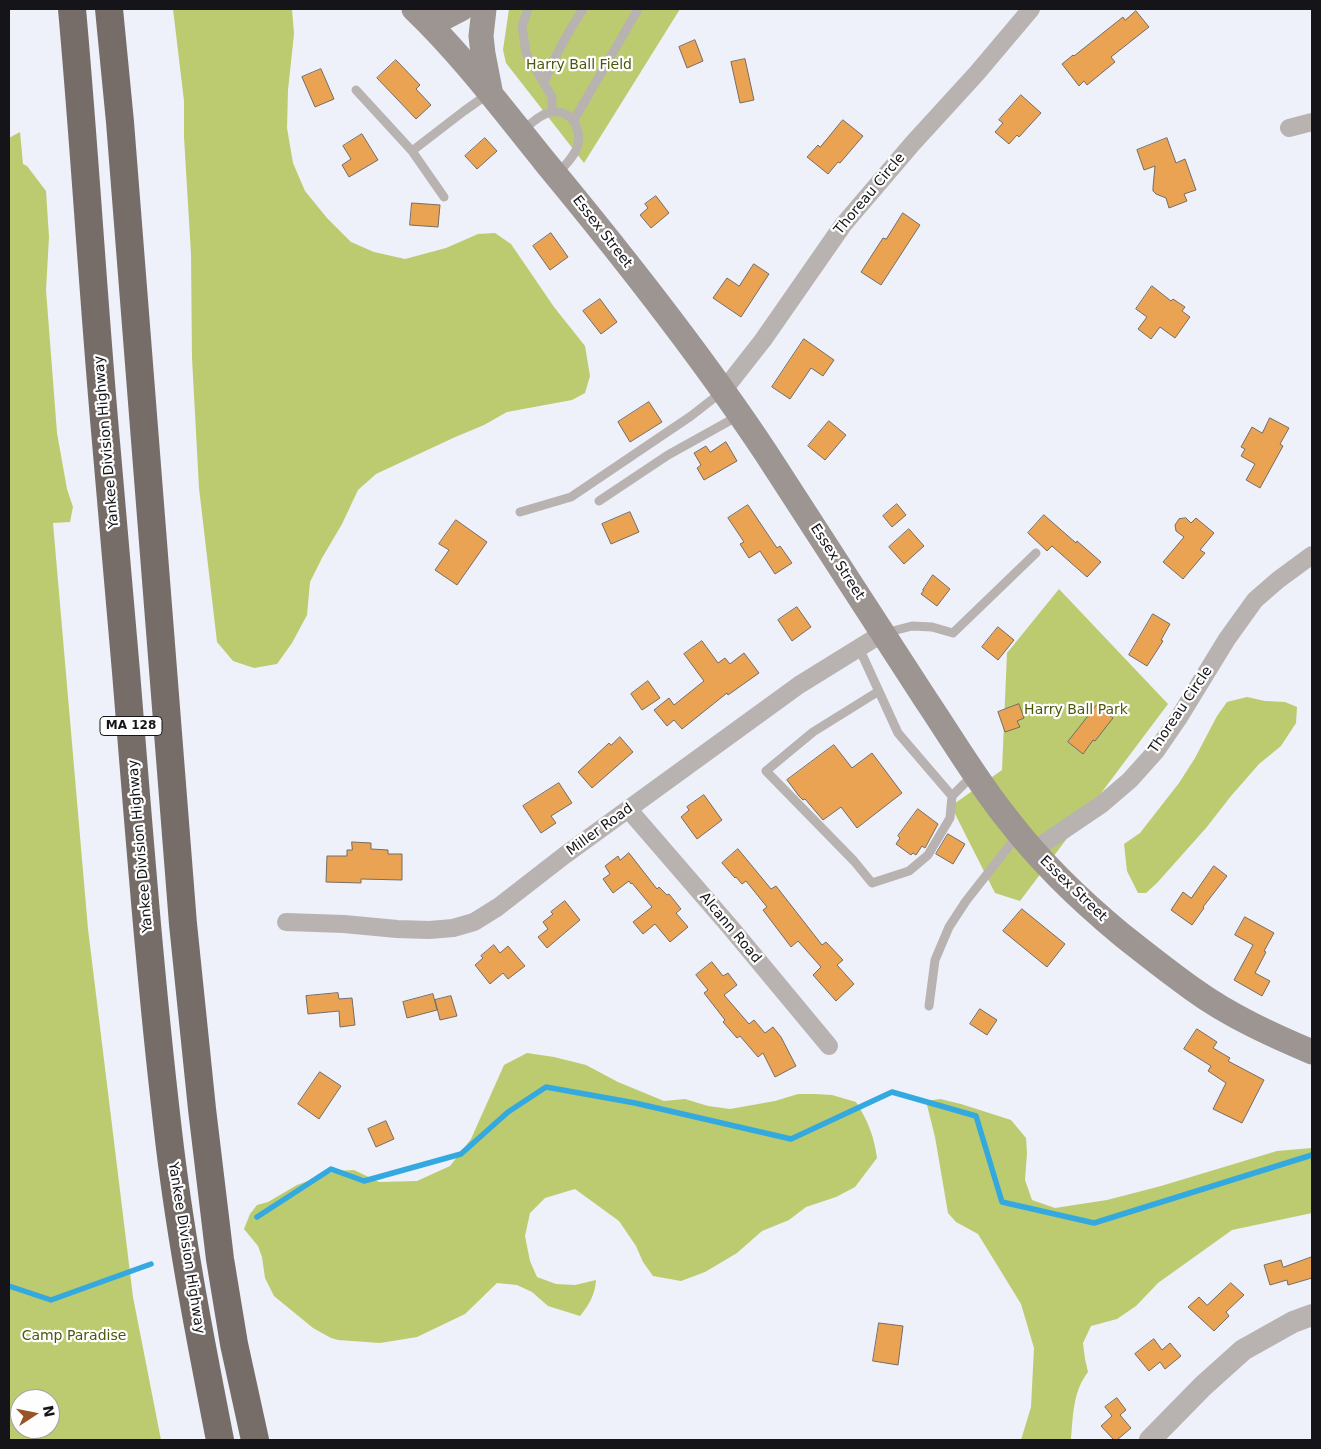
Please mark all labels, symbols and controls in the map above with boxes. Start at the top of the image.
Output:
park label: Harry Ball Field [526,57,632,73]
street label: Thoreau Circle [831,150,909,238]
street label: Essex Street [569,193,635,271]
street label: Yankee Division Highway [91,355,123,529]
street label: Essex Street [806,521,868,603]
street label: Thoreau Circle [1146,663,1216,757]
park label: Harry Ball Park [1024,702,1128,718]
road number: MA 128 [100,716,162,736]
street label: Yankee Division Highway [125,759,157,933]
street label: Miller Road [564,800,636,860]
street label: Essex Street [1036,853,1110,925]
street label: Alcann Road [696,889,764,967]
street label: Yankee Division Highway [164,1161,208,1335]
park label: Camp Paradise [22,1328,126,1344]
north arrow [10,1389,60,1439]
text: N [40,1404,58,1419]

